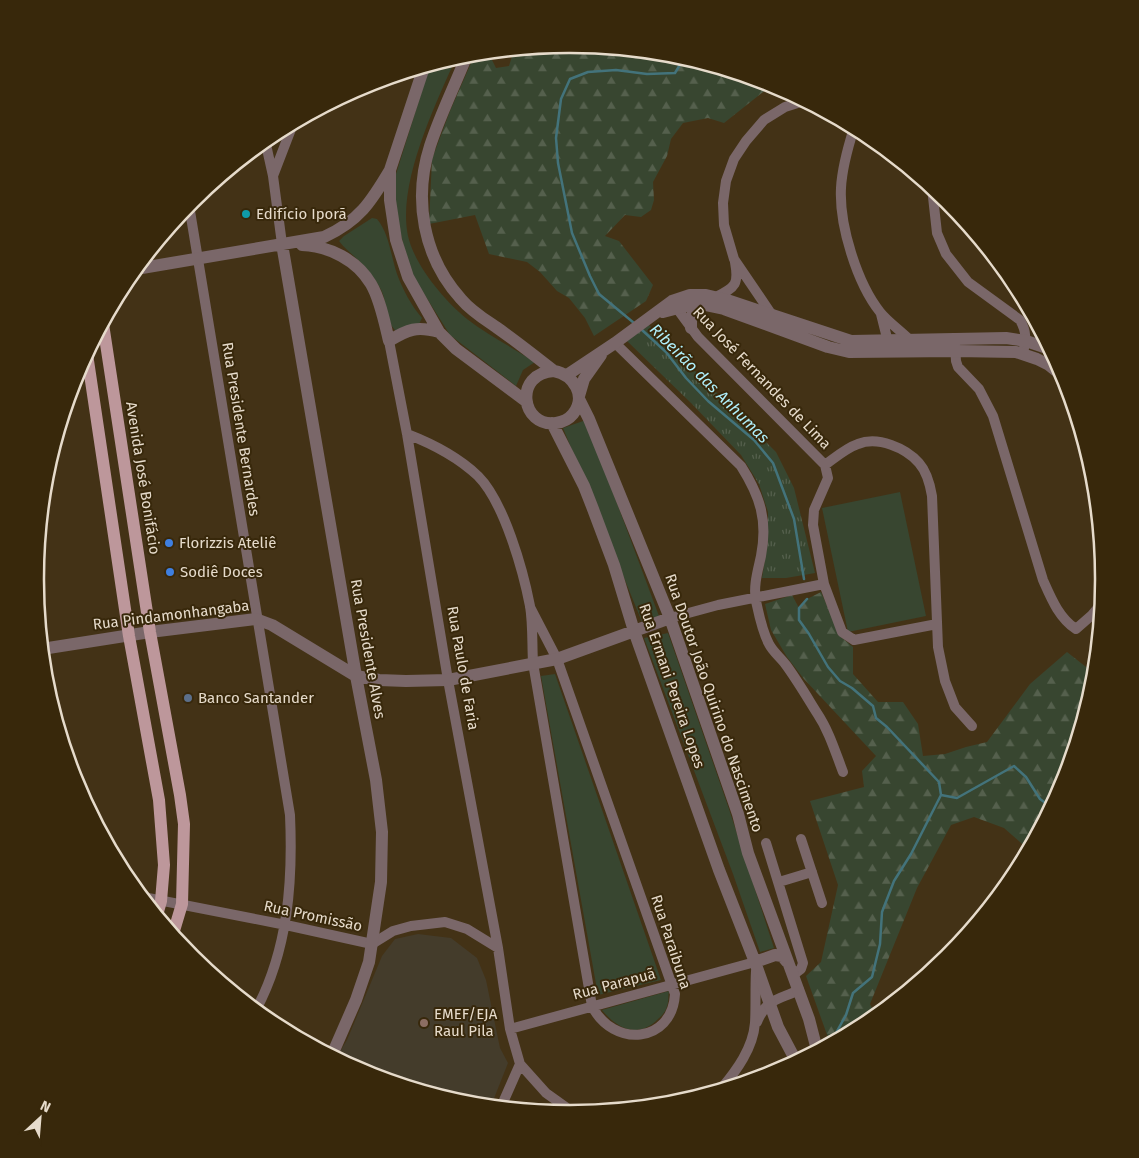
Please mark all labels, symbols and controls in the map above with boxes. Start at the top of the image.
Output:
place label: Edifício Iporã [256,205,347,223]
marker: Edifício Iporã [240,208,252,220]
street label: Rua José Fernandes de Lima [689,303,835,453]
water label: Ribeirão das Anhumas [646,320,773,447]
street label: Rua Presidente Bernardes [218,341,264,517]
street label: Avenida José Bonifácio [122,400,164,556]
place label: Florizzis Ateliê [179,534,276,552]
marker: Florizzis Ateliê [163,537,175,549]
place label: Sodiê Doces [180,563,263,581]
marker: Sodiê Doces [164,566,176,578]
street label: Rua Doutor João Quirino do Nascimento [661,572,767,834]
street label: Rua Presidente Alves [347,578,389,720]
street label: Rua Pindamonhangaba [92,596,250,634]
street label: Rua Ermani Pereira Lopes [635,601,709,771]
street label: Rua Paulo de Faria [443,605,483,731]
place label: Banco Santander [198,689,314,707]
marker: Banco Santander [182,692,194,704]
street label: Rua Paraibuna [647,892,695,992]
street label: Rua Promissão [262,897,364,935]
street label: Rua Parapuã [571,964,657,1004]
place label: EMEF/EJA Raul Pila [434,1005,498,1040]
marker: EMEF/EJA Raul Pila [418,1017,430,1029]
north arrow [15,1093,65,1143]
text: N [38,1097,53,1116]

